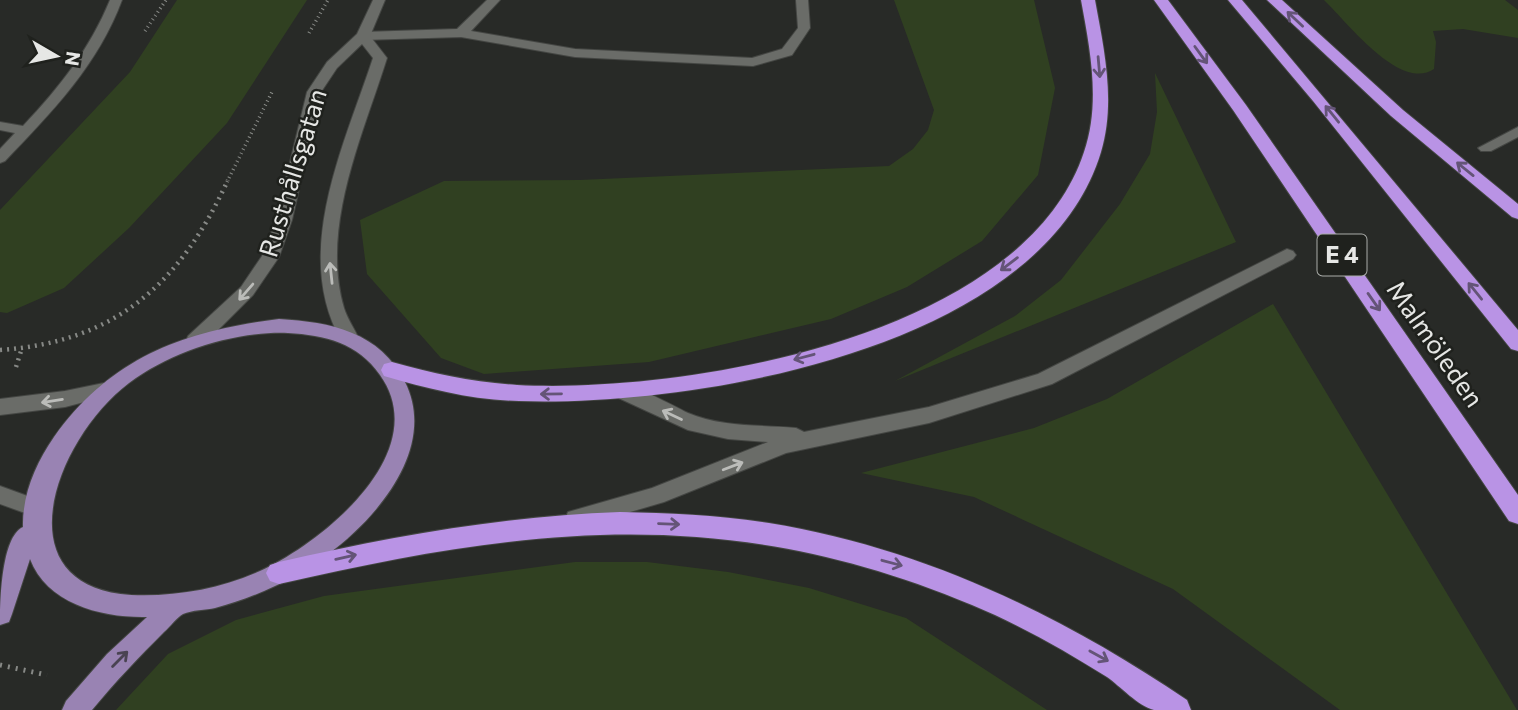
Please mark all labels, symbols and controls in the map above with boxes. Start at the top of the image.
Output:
one-way arrow [1286,12,1304,28]
north arrow [21,21,91,91]
one-way arrow [1194,45,1209,64]
text: N [61,50,86,68]
one-way arrow [1093,56,1106,78]
street label: Rusthållsgatan [251,85,332,260]
one-way arrow [1325,106,1340,124]
one-way arrow [1457,162,1475,177]
road number: E 4 [1318,234,1366,276]
one-way arrow [1001,257,1019,272]
one-way arrow [324,262,337,285]
street label: Malmöleden [1381,274,1491,412]
one-way arrow [238,283,254,301]
one-way arrow [1467,283,1483,301]
one-way arrow [1367,292,1381,311]
one-way arrow [793,352,815,365]
one-way arrow [540,387,563,400]
one-way arrow [41,395,64,408]
one-way arrow [662,408,683,421]
one-way arrow [721,459,743,471]
one-way arrow [657,518,680,531]
one-way arrow [334,550,357,564]
one-way arrow [881,557,903,570]
one-way arrow [1088,650,1109,663]
one-way arrow [111,651,128,668]

